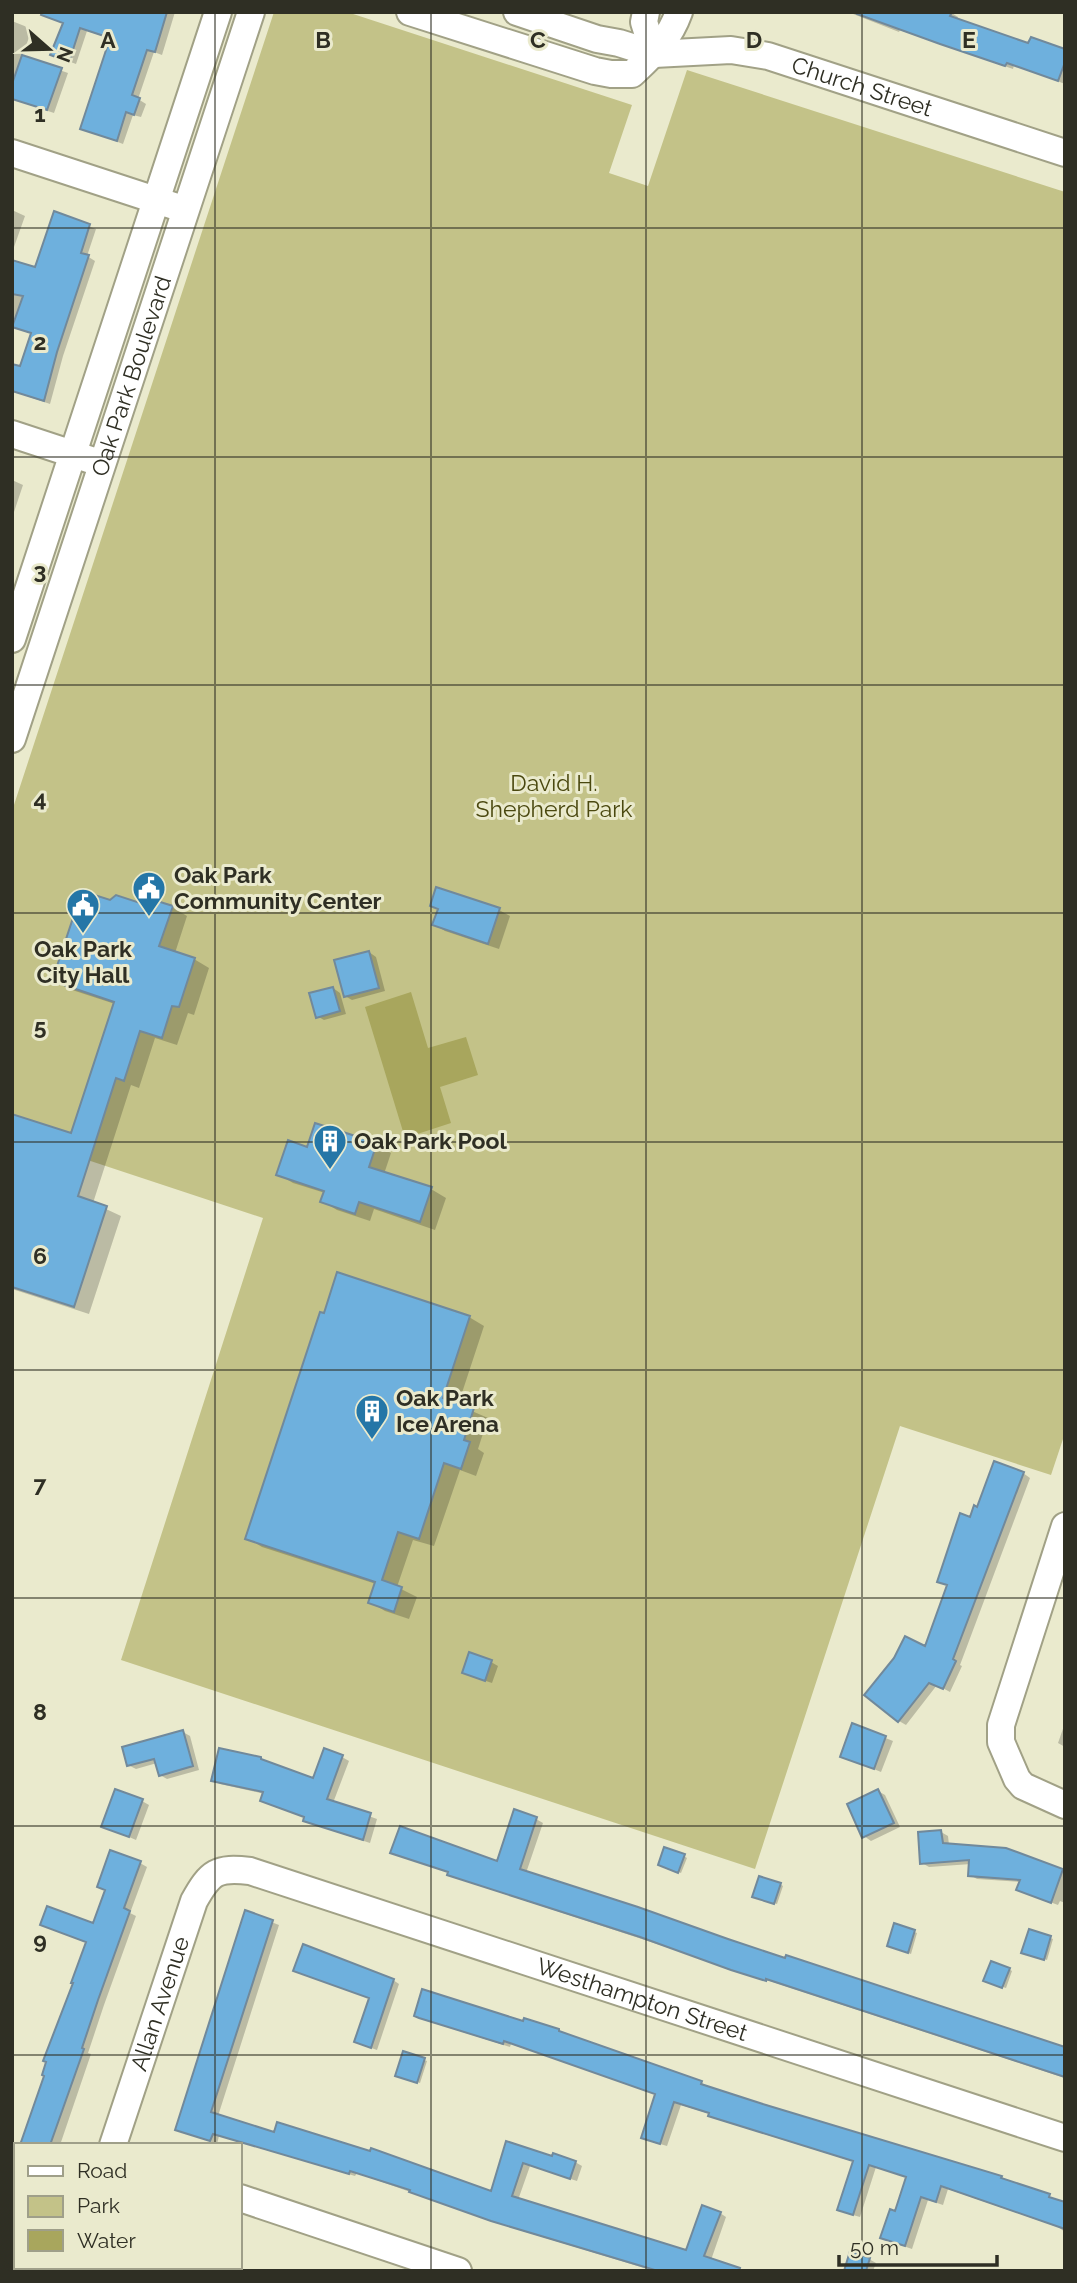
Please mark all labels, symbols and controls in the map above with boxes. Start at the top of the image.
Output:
north arrow [14,14,84,84]
text: A [100,26,116,53]
text: B [315,26,331,53]
text: C [530,26,546,53]
text: D [746,26,762,53]
text: E [962,26,976,53]
text: N [52,44,78,65]
street label: Church Street [788,51,936,122]
text: 1 [34,100,46,127]
street label: Oak Park Boulevard [85,272,176,480]
text: 2 [34,328,46,355]
text: 3 [34,557,46,584]
park label: David H. Shepherd Park [476,769,632,822]
text: 4 [33,785,47,812]
place label: Oak Park Community Center [174,861,382,914]
public building icon: Oak Park Community Center [130,869,168,918]
public building icon: Oak Park City Hall [64,886,102,935]
place label: Oak Park City Hall [34,935,132,988]
text: 5 [34,1013,47,1040]
building icon: Oak Park Pool [311,1122,349,1171]
place label: Oak Park Pool [354,1127,507,1154]
text: 6 [33,1242,47,1269]
place label: Oak Park Ice Arena [396,1384,499,1437]
building icon: Oak Park Ice Arena [353,1392,391,1441]
text: 7 [34,1470,47,1497]
text: 8 [33,1698,47,1725]
text: 9 [33,1927,47,1954]
street label: Allan Avenue [125,1933,194,2074]
street label: Westhampton Street [533,1952,751,2046]
legend [14,2143,242,2269]
text: Road [77,2158,127,2183]
text: Park [77,2193,120,2218]
scale bar [839,2224,996,2268]
text: Water [77,2228,136,2253]
text: 50 m [850,2235,899,2260]

